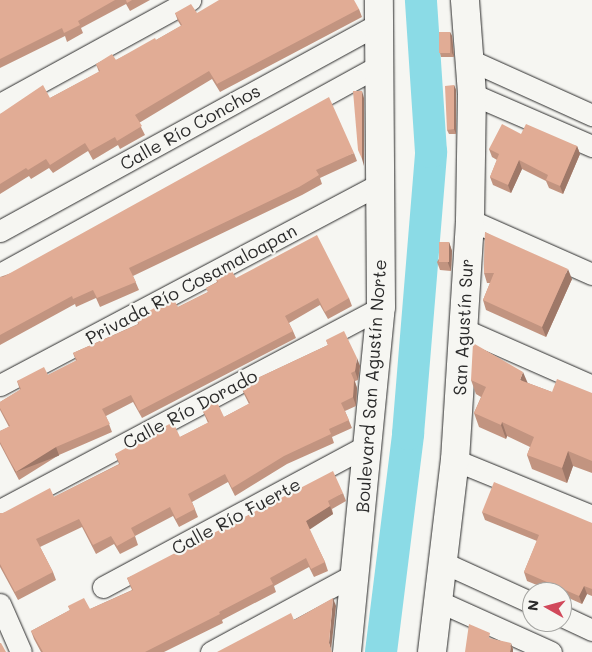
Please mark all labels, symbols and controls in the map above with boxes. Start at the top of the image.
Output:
street label: Calle Río Conchos [116,79,264,175]
street label: Privada Río Cosamaloapan [82,219,300,349]
street label: Boulevard San Agustín Norte [351,258,391,514]
street label: San Agustín Sur [449,258,477,396]
street label: Calle Río Dorado [119,364,261,454]
street label: Calle Río Fuerte [168,473,304,559]
north arrow [522,582,572,632]
text: N [523,599,543,612]

